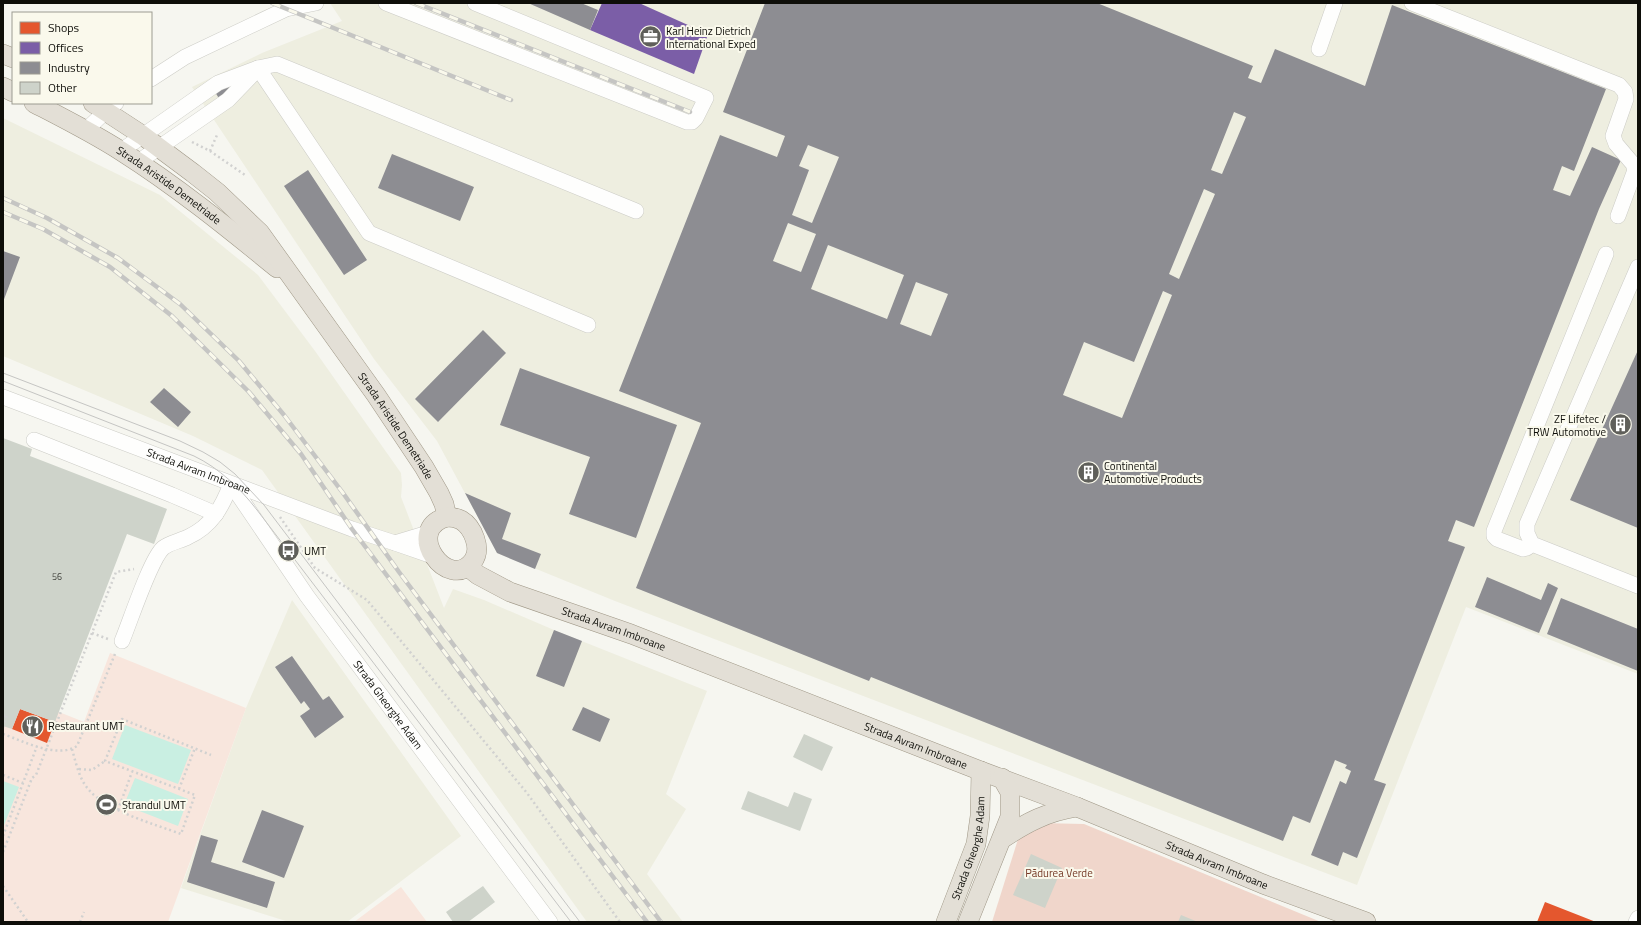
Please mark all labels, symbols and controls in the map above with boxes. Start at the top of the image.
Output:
legend [12,12,152,104]
text: Shops [48,18,80,37]
place label: Karl Heinz Dietrich International Exped [666,23,756,52]
office icon: Karl Heinz Dietrich International Exped [638,24,664,50]
text: Offices [48,38,84,57]
text: Industry [48,58,90,77]
text: Other [48,78,77,97]
street label: Strada Aristide Demetriade [113,142,225,228]
street label: Strada Aristide Demetriade [354,369,438,482]
place label: ZF Lifetec / TRW Automotive [1527,411,1606,440]
building icon: ZF Lifetec / TRW Automotive [1608,412,1634,438]
street label: Strada Avram Imbroane [144,444,253,498]
place label: Continental Automotive Products [1104,458,1202,487]
building icon: Continental Automotive Products [1076,459,1102,485]
bus stop icon: UMT [276,538,302,564]
place label: UMT [304,543,326,559]
house number: 56 [52,570,62,583]
street label: Strada Avram Imbroane [559,603,669,655]
street label: Strada Gheorghe Adam [350,657,427,753]
restaurant icon: Restaurant UMT [20,713,46,739]
place label: Restaurant UMT [48,718,124,734]
street label: Strada Avram Imbroane [862,718,970,773]
sports icon: Ștrandul UMT [94,792,120,818]
street label: Strada Gheorghe Adam [947,796,988,902]
place label: Ștrandul UMT [122,797,186,813]
street label: Strada Avram Imbroane [1163,837,1271,893]
park label: Pădurea Verde [1025,865,1093,881]

